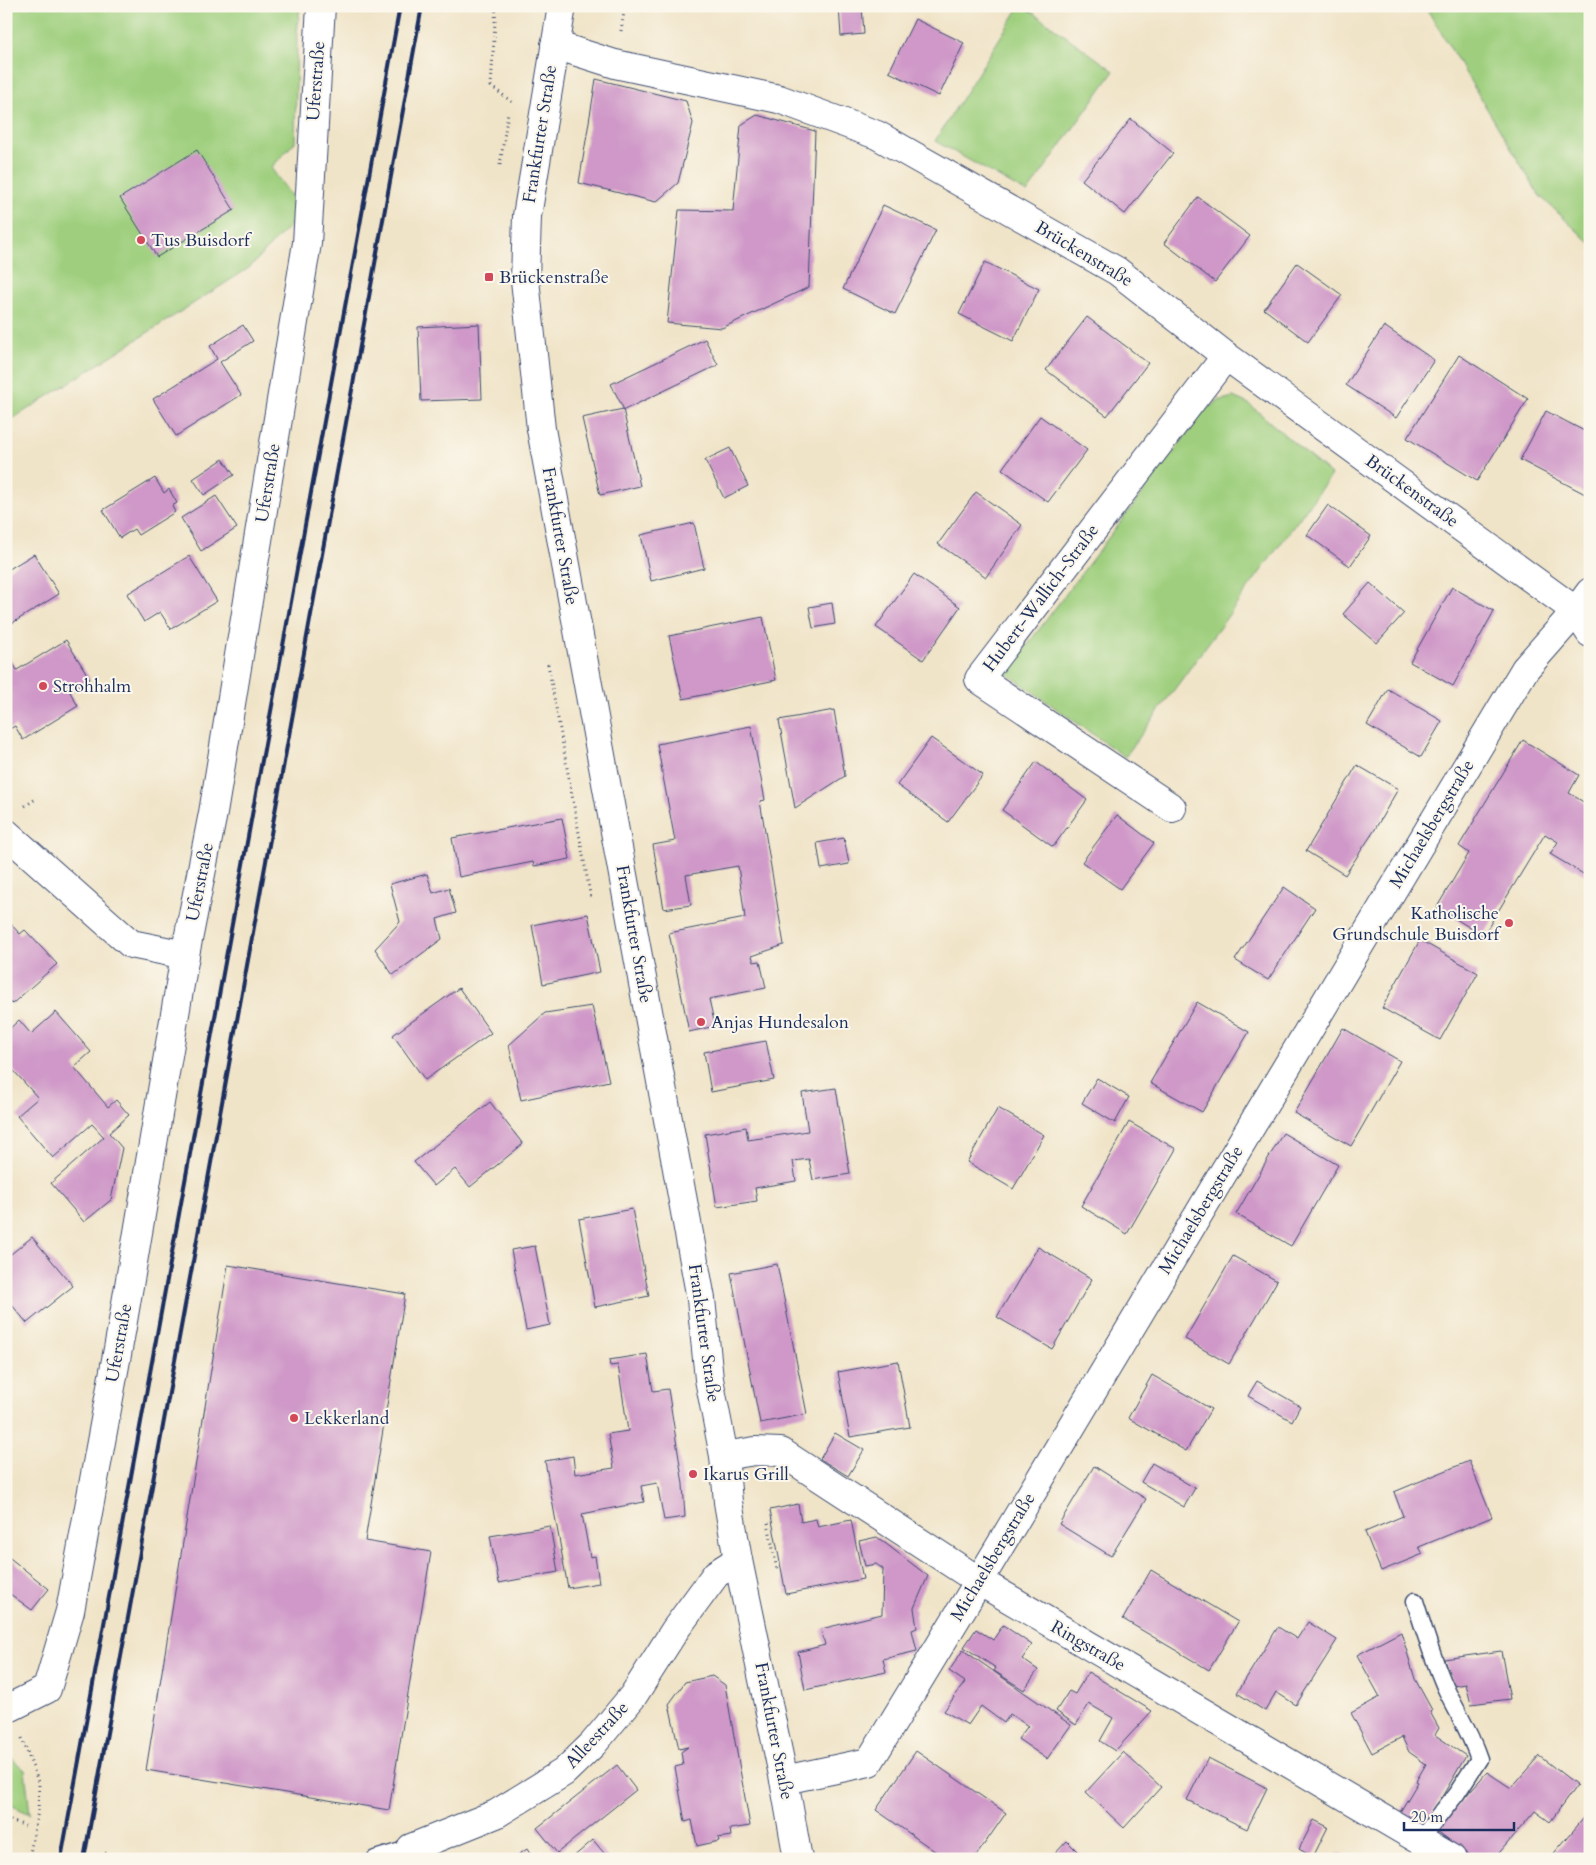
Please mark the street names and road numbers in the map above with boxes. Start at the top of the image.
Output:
street label: Uferstraße [301,40,331,122]
street label: Frankfurter Straße [517,63,563,205]
street label: Brückenstraße [1030,215,1138,293]
street label: Uferstraße [249,442,287,524]
street label: Brückenstraße [1360,449,1464,533]
street label: Frankfurter Straße [536,465,584,607]
street label: Hubert-Wallich-Straße [977,519,1105,677]
street label: Michaelsbergstraße [1384,755,1480,893]
street label: Uferstraße [180,840,220,924]
street label: Frankfurter Straße [610,863,658,1005]
street label: Michaelsbergstraße [1153,1141,1249,1279]
street label: Frankfurter Straße [682,1262,726,1404]
street label: Uferstraße [100,1301,138,1385]
street label: Michaelsbergstraße [945,1488,1041,1626]
street label: Ringstraße [1046,1614,1130,1678]
street label: Frankfurter Straße [748,1660,800,1802]
street label: Alleestraße [559,1696,635,1774]

